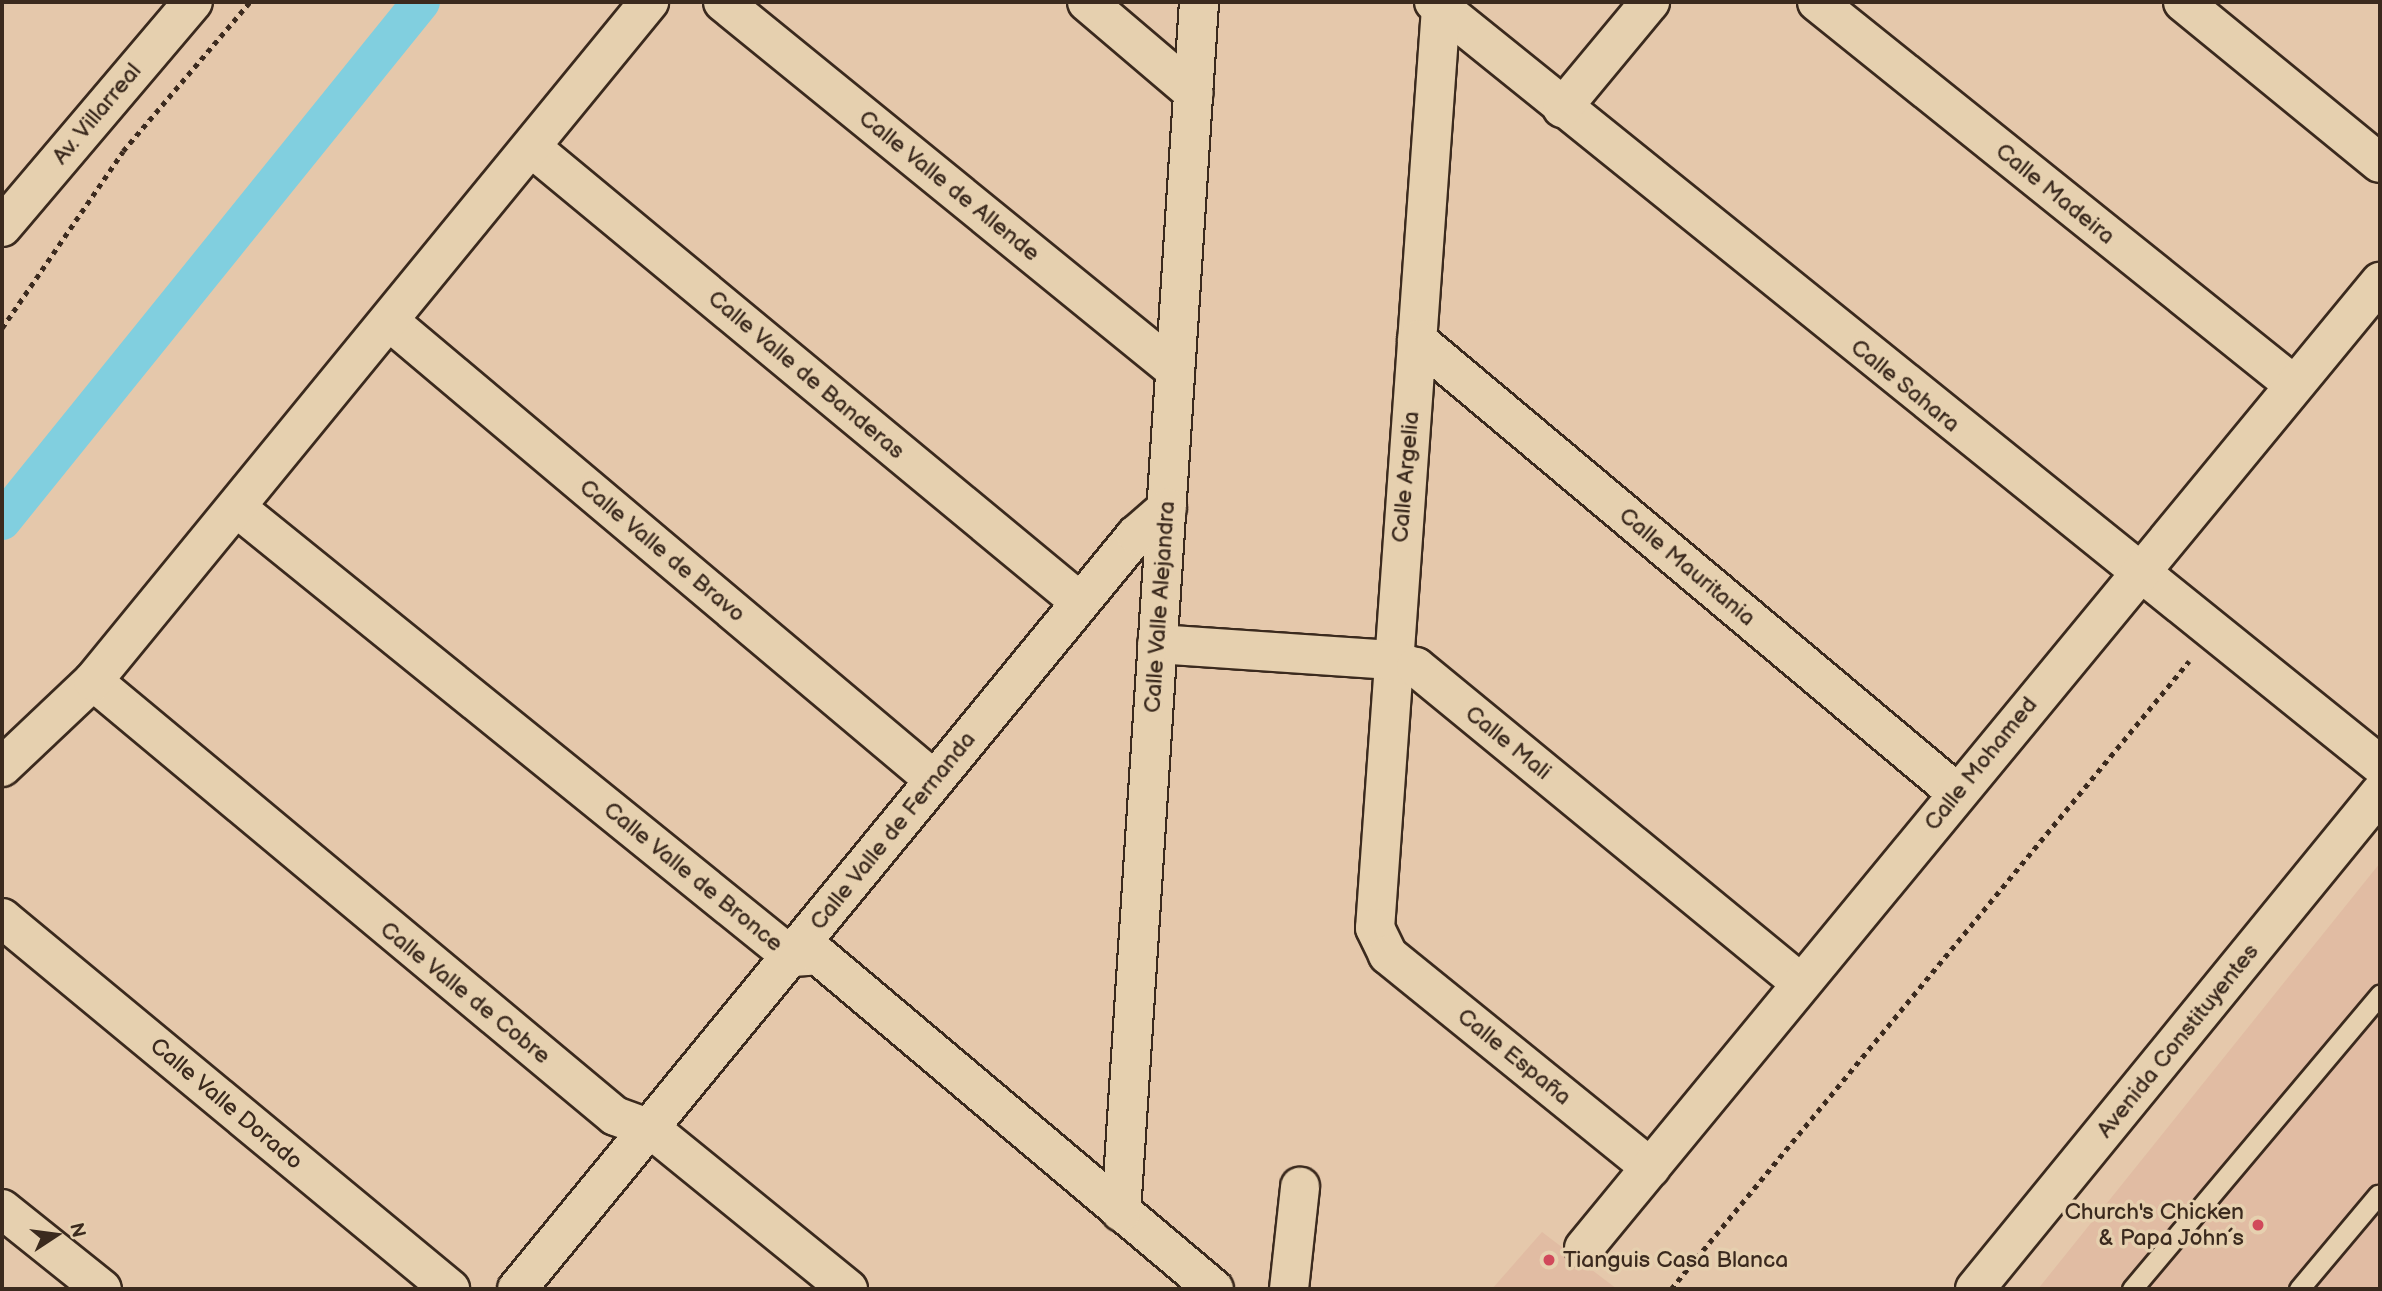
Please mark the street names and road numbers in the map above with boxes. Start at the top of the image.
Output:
street label: Av. Villarreal [47,58,147,170]
street label: Calle Valle de Allende [853,104,1045,268]
street label: Calle Madeira [1990,138,2120,250]
street label: Calle Valle de Banderas [702,285,910,465]
street label: Calle Sahara [1845,333,1965,439]
street label: Calle Argelia [1387,410,1425,544]
street label: Calle Valle de Bravo [573,474,751,628]
street label: Calle Valle Alejandra [1139,500,1181,714]
street label: Calle Mauritania [1613,502,1761,632]
street label: Calle Mohamed [1919,692,2043,836]
street label: Calle Mali [1459,700,1557,786]
street label: Calle Valle de Fernanda [804,726,982,936]
street label: Calle Valle de Bronce [598,796,788,958]
street label: Calle Valle de Cobre [374,916,556,1070]
street label: Avenida Constituyentes [2091,938,2265,1144]
street label: Calle España [1452,1003,1576,1111]
street label: Calle Valle Dorado [144,1032,308,1176]

